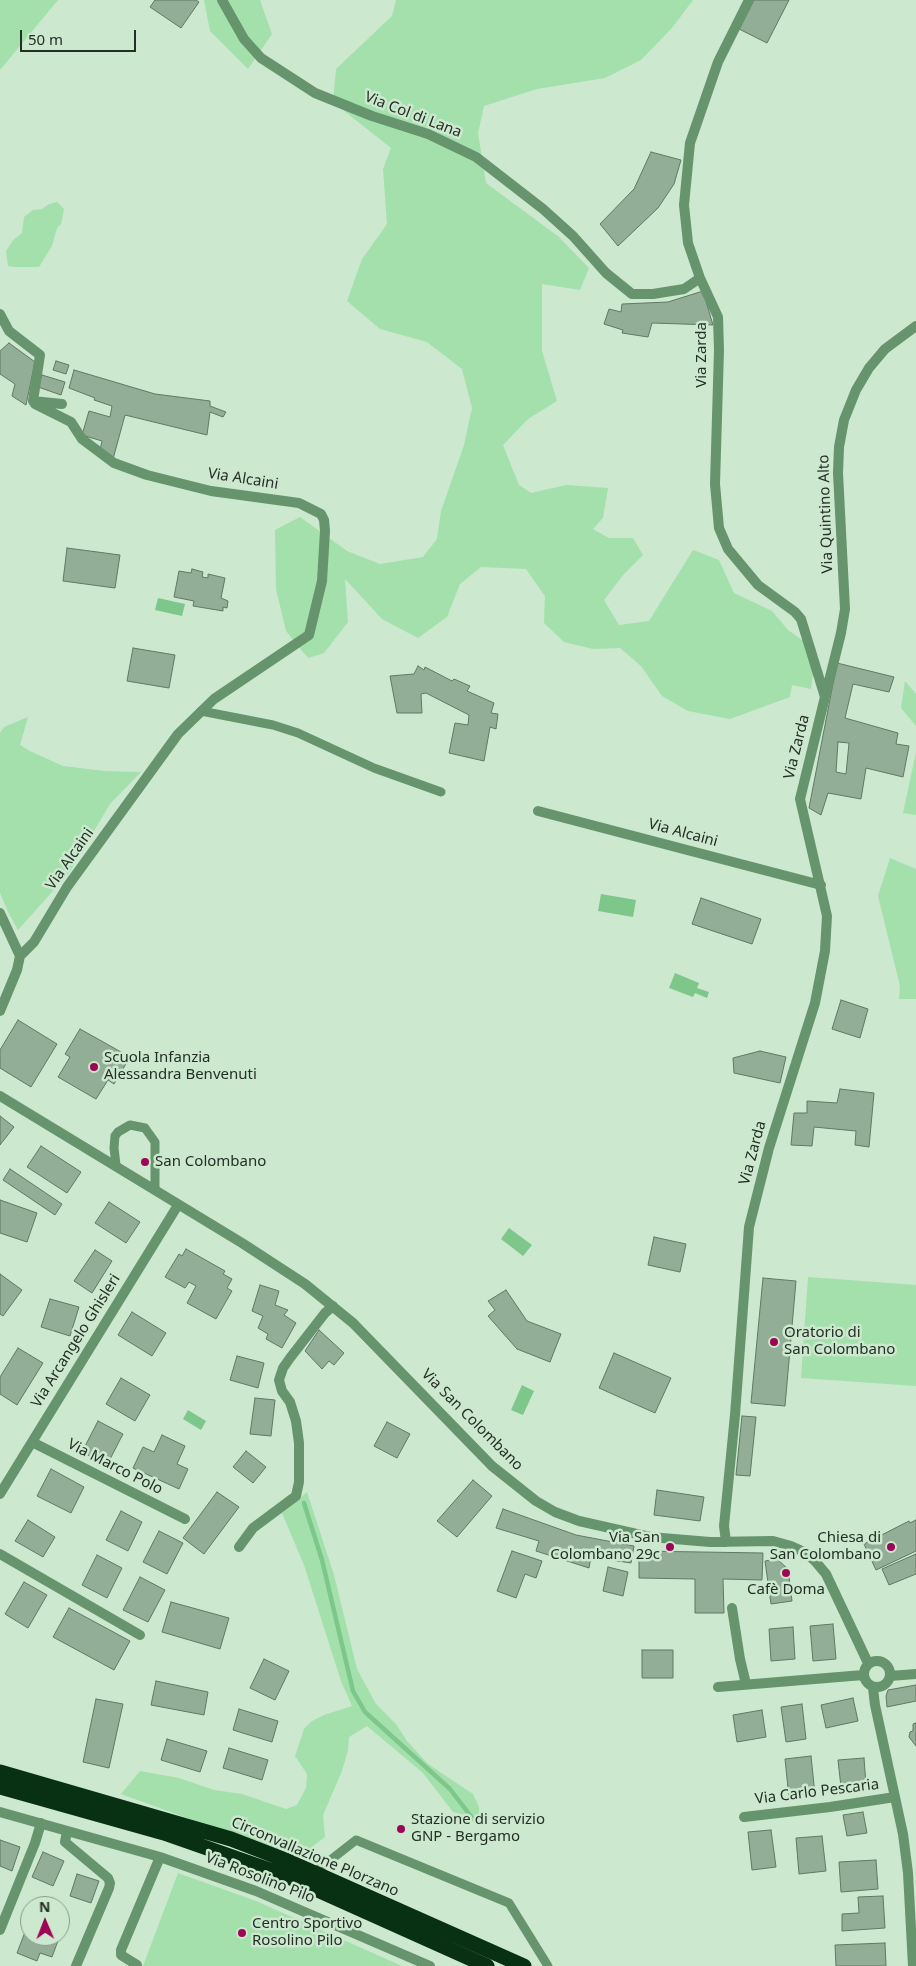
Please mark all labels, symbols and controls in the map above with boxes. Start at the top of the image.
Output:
scale bar [22,20,139,52]
text: 50 m [28,29,63,49]
street label: Via Col di Lana [362,88,464,142]
street label: Via Zarda [693,322,711,388]
street label: Via Quintino Alto [815,454,837,574]
street label: Via Alcaini [206,465,280,493]
street label: Via Zarda [780,713,814,781]
street label: Via Alcaini [646,815,720,851]
street label: Via Alcaini [42,825,98,893]
place label: Scuola Infanzia Alessandra Benvenuti [104,1049,257,1084]
marker: Scuola Infanzia Alessandra Benvenuti [88,1061,100,1073]
street label: Via Zarda [736,1119,770,1187]
place label: San Colombano [155,1153,266,1171]
marker: San Colombano [139,1156,151,1168]
street label: Via Arcangelo Ghisleri [28,1271,124,1411]
place label: Oratorio di San Colombano [784,1324,895,1359]
marker: Oratorio di San Colombano [768,1336,780,1348]
street label: Via San Colombano [417,1365,527,1475]
street label: Via Marco Polo [64,1435,166,1499]
place label: Via San Colombano 29c [550,1529,660,1564]
place label: Chiesa di San Colombano [770,1529,881,1564]
marker: Via San Colombano 29c [664,1541,676,1553]
marker: Chiesa di San Colombano [885,1541,897,1553]
marker: Cafè Doma [780,1567,792,1579]
place label: Cafè Doma [747,1581,825,1599]
street label: Via Carlo Pescaria [754,1775,880,1809]
place label: Stazione di servizio GNP - Bergamo [411,1811,545,1846]
street label: Circonvallazione Plorzano [228,1813,402,1901]
marker: Stazione di servizio GNP - Bergamo [395,1823,407,1835]
street label: Via Rosolino Pilo [203,1849,317,1907]
north arrow [20,1896,70,1946]
text: N [39,1897,51,1916]
place label: Centro Sportivo Rosolino Pilo [252,1915,362,1950]
marker: Centro Sportivo Rosolino Pilo [236,1927,248,1939]

